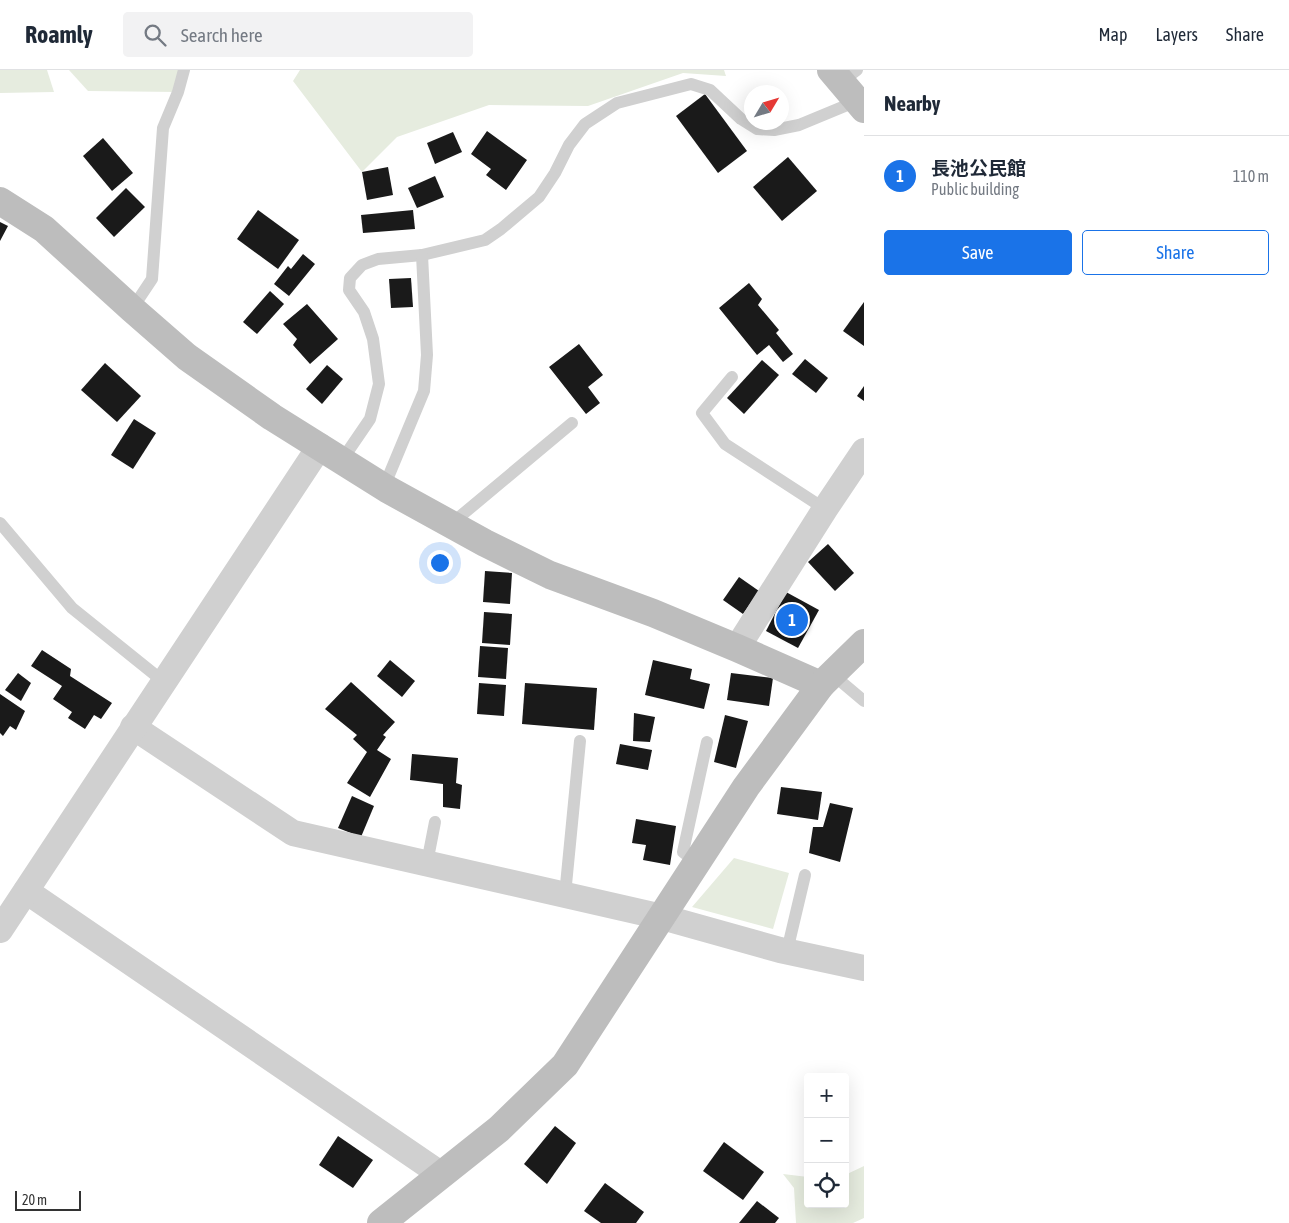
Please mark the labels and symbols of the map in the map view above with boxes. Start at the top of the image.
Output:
north arrow [744,85,789,130]
your location [427,550,453,576]
pin: 1 [776,601,808,639]
scale bar [15,1188,81,1211]

